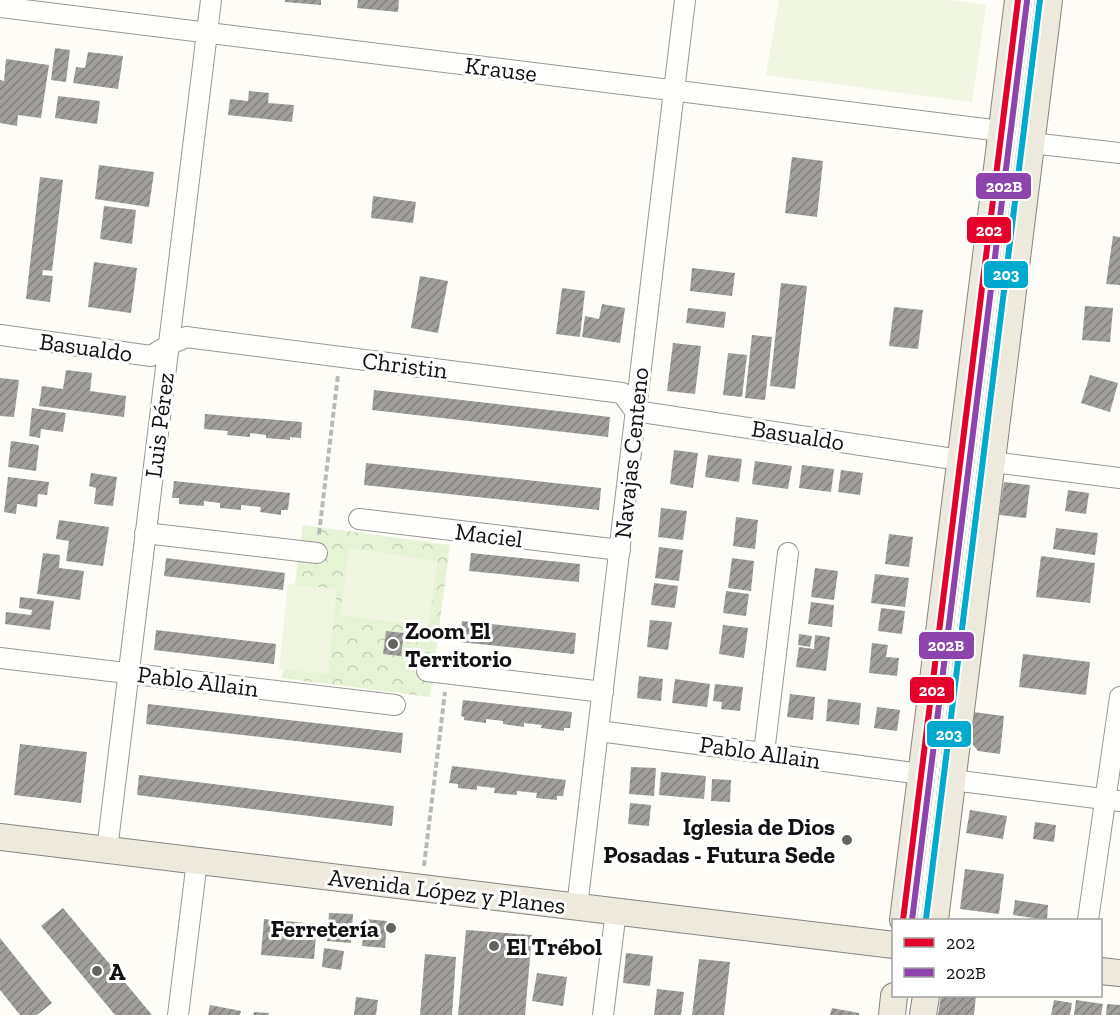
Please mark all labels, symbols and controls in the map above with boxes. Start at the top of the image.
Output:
street label: Krause [463,50,539,88]
line badge: 202B [975,172,1032,200]
text: 202B [986,177,1022,196]
line badge: 202 [966,216,1012,244]
text: 202 [976,221,1003,240]
line badge: 203 [983,260,1029,289]
text: 203 [993,265,1020,284]
street label: Basualdo [38,326,134,368]
street label: Christin [361,345,450,385]
street label: Navajas Centeno [608,366,654,540]
street label: Luis Pérez [138,371,180,479]
street label: Basualdo [750,413,846,457]
street label: Maciel [453,516,525,554]
place label: Zoom El Territorio [405,616,512,673]
line badge: 202B [918,631,975,660]
text: 202B [928,636,964,655]
marker: Zoom El Territorio [386,637,400,651]
street label: Pablo Allain [136,659,260,703]
line badge: 202 [909,676,955,704]
text: 202 [919,681,946,700]
line badge: 203 [926,720,972,748]
text: 203 [936,725,963,744]
street label: Pablo Allain [698,729,823,775]
place label: Iglesia de Dios Posadas - Futura Sede [603,812,835,869]
marker: Iglesia de Dios Posadas - Futura Sede [840,833,854,847]
street label: Avenida López y Planes [327,862,567,920]
place label: Ferretería [270,914,379,943]
legend [892,919,1102,997]
marker: Ferretería [384,921,398,935]
place label: El Trébol [506,932,602,961]
text: 202 [946,932,975,954]
marker: El Trébol [487,939,501,953]
place label: A [109,957,126,986]
text: 202B [946,962,986,984]
marker: A [90,964,104,978]

